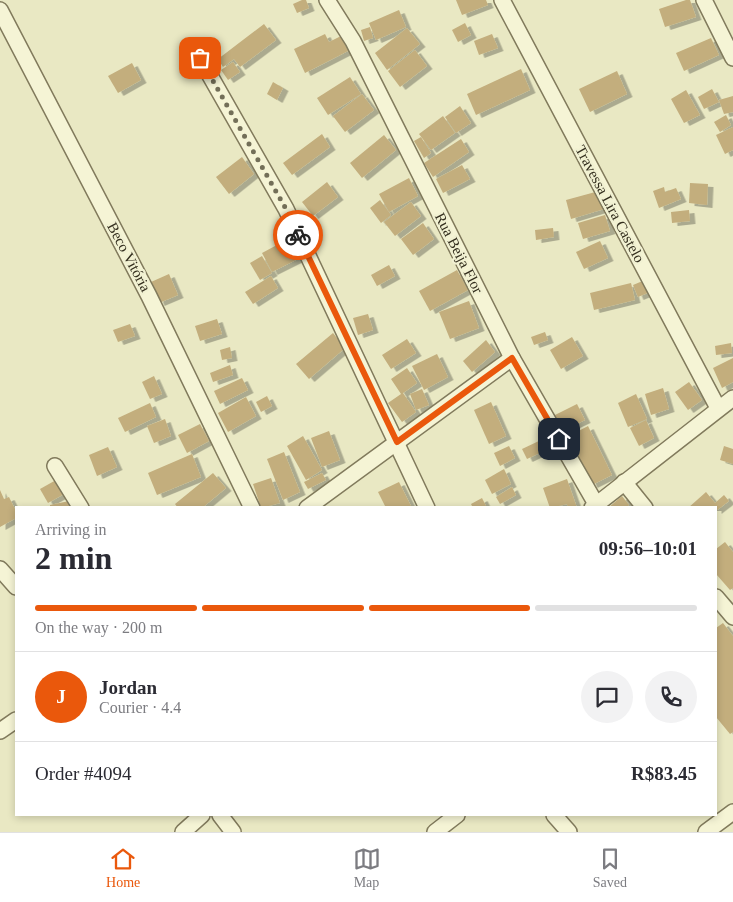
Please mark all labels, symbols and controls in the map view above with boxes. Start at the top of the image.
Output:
pin [179,37,221,79]
icon: bag [186,44,214,72]
street label: Travessa Lira Castelo [572,143,648,265]
courier [273,210,323,260]
street label: Rua Beija Flor [432,210,486,296]
street label: Beco Vitória [104,220,154,295]
icon: bike [284,221,312,249]
pin [538,418,580,460]
icon: home [545,425,573,453]
text: Arriving in [35,521,107,538]
text: 09:56–10:01 [599,538,697,559]
text: 2 min [35,540,112,576]
text: On the way · 200 m [35,619,163,636]
button: chat [581,671,633,723]
button: phone [645,671,697,723]
text: Jordan [99,677,157,698]
text: J [56,686,66,707]
text: Courier · 4.4 [99,699,181,716]
text: Order #4094 [35,763,132,784]
text: R$83.45 [631,763,697,784]
tab: Home [106,845,140,891]
tab: Map [353,845,381,891]
tab: Saved [593,845,627,891]

